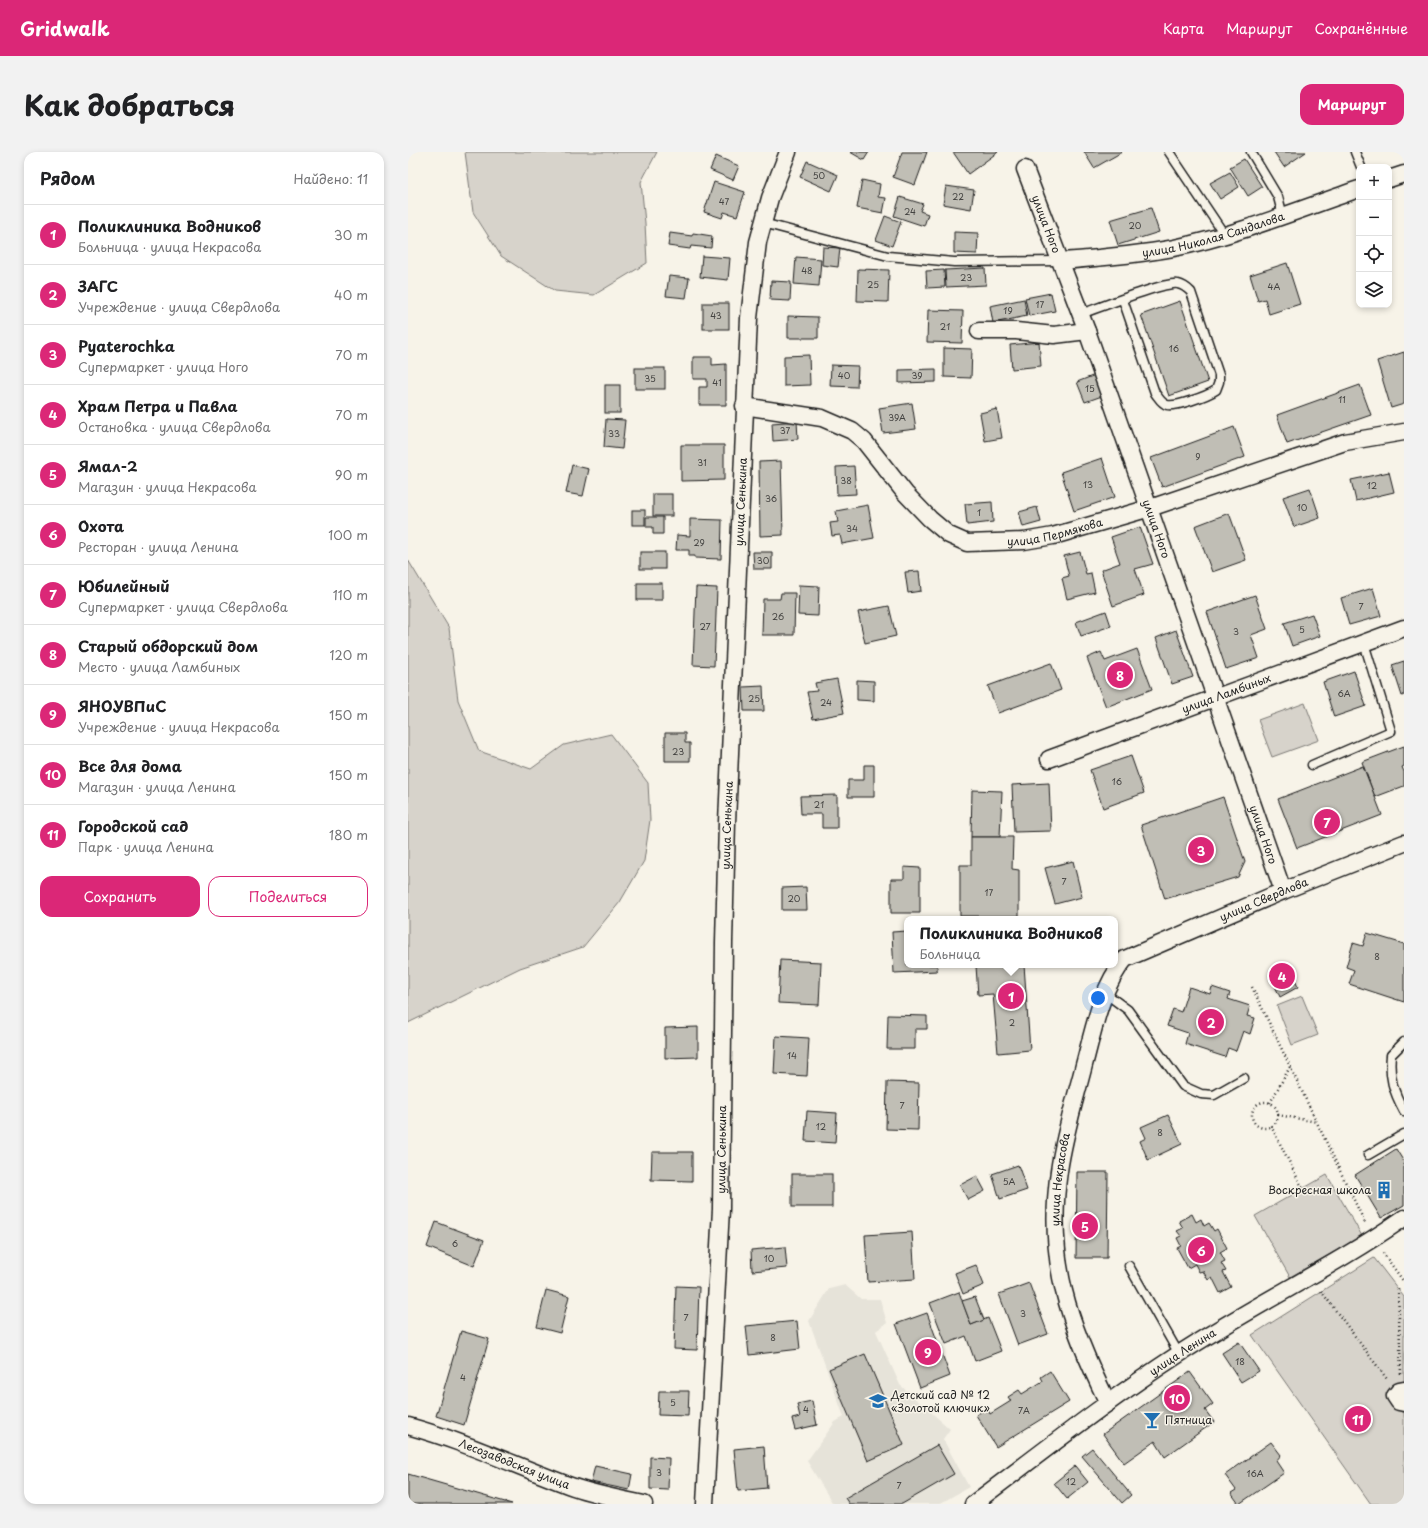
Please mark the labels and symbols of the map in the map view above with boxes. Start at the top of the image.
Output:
house number: 50 [813,168,826,182]
house number: 22 [952,189,964,203]
street label: улица Ного [1028,192,1065,256]
house number: 47 [719,194,729,208]
house number: 24 [904,204,916,218]
street label: улица Николая Сандалова [1141,207,1287,261]
house number: 20 [1129,218,1142,232]
house number: 48 [801,263,813,277]
house number: 23 [960,270,972,284]
house number: 25 [867,277,879,291]
house number: 4А [1268,279,1281,293]
house number: 17 [1036,297,1045,311]
house number: 19 [1003,303,1013,317]
house number: 43 [710,308,722,322]
house number: 21 [940,319,950,333]
house number: 16 [1169,341,1179,355]
house number: 40 [838,368,851,382]
house number: 39 [911,368,923,382]
house number: 35 [644,371,656,385]
house number: 41 [712,375,722,389]
house number: 15 [1085,381,1095,395]
house number: 11 [1338,392,1346,406]
house number: 39А [888,410,906,424]
house number: 37 [780,423,790,437]
house number: 33 [608,426,620,440]
house number: 9 [1195,449,1201,463]
house number: 31 [697,455,707,469]
street label: улица Сенькина [730,457,751,546]
house number: 38 [840,473,852,487]
house number: 13 [1083,477,1093,491]
house number: 12 [1367,478,1377,492]
house number: 36 [765,491,777,505]
street label: улица Ного [1139,497,1175,560]
house number: 10 [1297,500,1308,514]
house number: 1 [977,505,981,519]
street label: улица Пермякова [1007,513,1105,550]
house number: 34 [846,521,858,535]
house number: 29 [693,535,705,549]
house number: 30 [757,553,770,567]
house number: 7 [1358,599,1364,613]
house number: 26 [772,609,784,623]
house number: 27 [699,619,711,633]
house number: 5 [1299,622,1305,636]
house number: 3 [1233,624,1239,638]
pin: 8 [1107,660,1133,690]
street label: улица Ламбиных [1179,669,1273,717]
house number: 6А [1337,686,1351,700]
house number: 25 [748,691,760,705]
house number: 24 [820,695,832,709]
house number: 23 [672,744,684,758]
house number: 16 [1112,774,1122,788]
street label: улица Сенькина [717,781,737,870]
house number: 21 [814,797,824,811]
street label: улица Ного [1246,803,1282,866]
pin: 7 [1314,807,1340,837]
pin: 3 [1188,835,1214,865]
street label: улица Свердлова [1217,873,1311,925]
house number: 7 [1061,874,1067,888]
house number: 17 [985,885,994,899]
house number: 20 [788,891,801,905]
house number: 8 [1374,949,1380,963]
pin: 4 [1269,961,1295,991]
pin: 1 [998,981,1024,1011]
your location [1088,988,1108,1008]
pin: 2 [1198,1007,1224,1037]
house number: 2 [1009,1015,1015,1029]
house number: 14 [787,1048,797,1062]
house number: 7 [899,1098,905,1112]
street label: улица Сенькина [712,1105,730,1194]
house number: 12 [816,1119,826,1133]
house number: 8 [1157,1125,1163,1139]
street label: улица Некрасова [1046,1131,1074,1226]
house number: 5А [1003,1174,1015,1188]
building icon: Воскресная школа [1374,1180,1394,1200]
place label: Воскресная школа [1268,1181,1371,1198]
pin: 5 [1072,1211,1098,1241]
pin: 6 [1188,1235,1214,1265]
house number: 6 [452,1236,458,1250]
house number: 10 [764,1251,775,1265]
house number: 3 [1020,1306,1026,1320]
house number: 7 [683,1310,689,1324]
street label: улица Ленина [1146,1324,1219,1379]
house number: 8 [770,1330,776,1344]
pin: 9 [915,1337,941,1367]
house number: 18 [1235,1354,1245,1368]
house number: 4 [460,1370,466,1384]
pin: 10 [1164,1383,1190,1413]
place label: Детский сад № 12 «Золотой ключик» [890,1386,990,1416]
school or university icon: Детский сад № 12 «Золотой ключик» [868,1391,888,1411]
house number: 5 [670,1395,676,1409]
house number: 4 [803,1402,809,1416]
house number: 7А [1018,1403,1030,1417]
pin: 11 [1345,1404,1371,1434]
bar icon: Пятница [1142,1410,1162,1430]
place label: Пятница [1165,1411,1212,1428]
street label: Лесозаводская улица [457,1434,573,1493]
house number: 3 [656,1465,662,1479]
house number: 16А [1246,1466,1264,1480]
house number: 12 [1066,1474,1076,1488]
house number: 7 [896,1478,902,1492]

